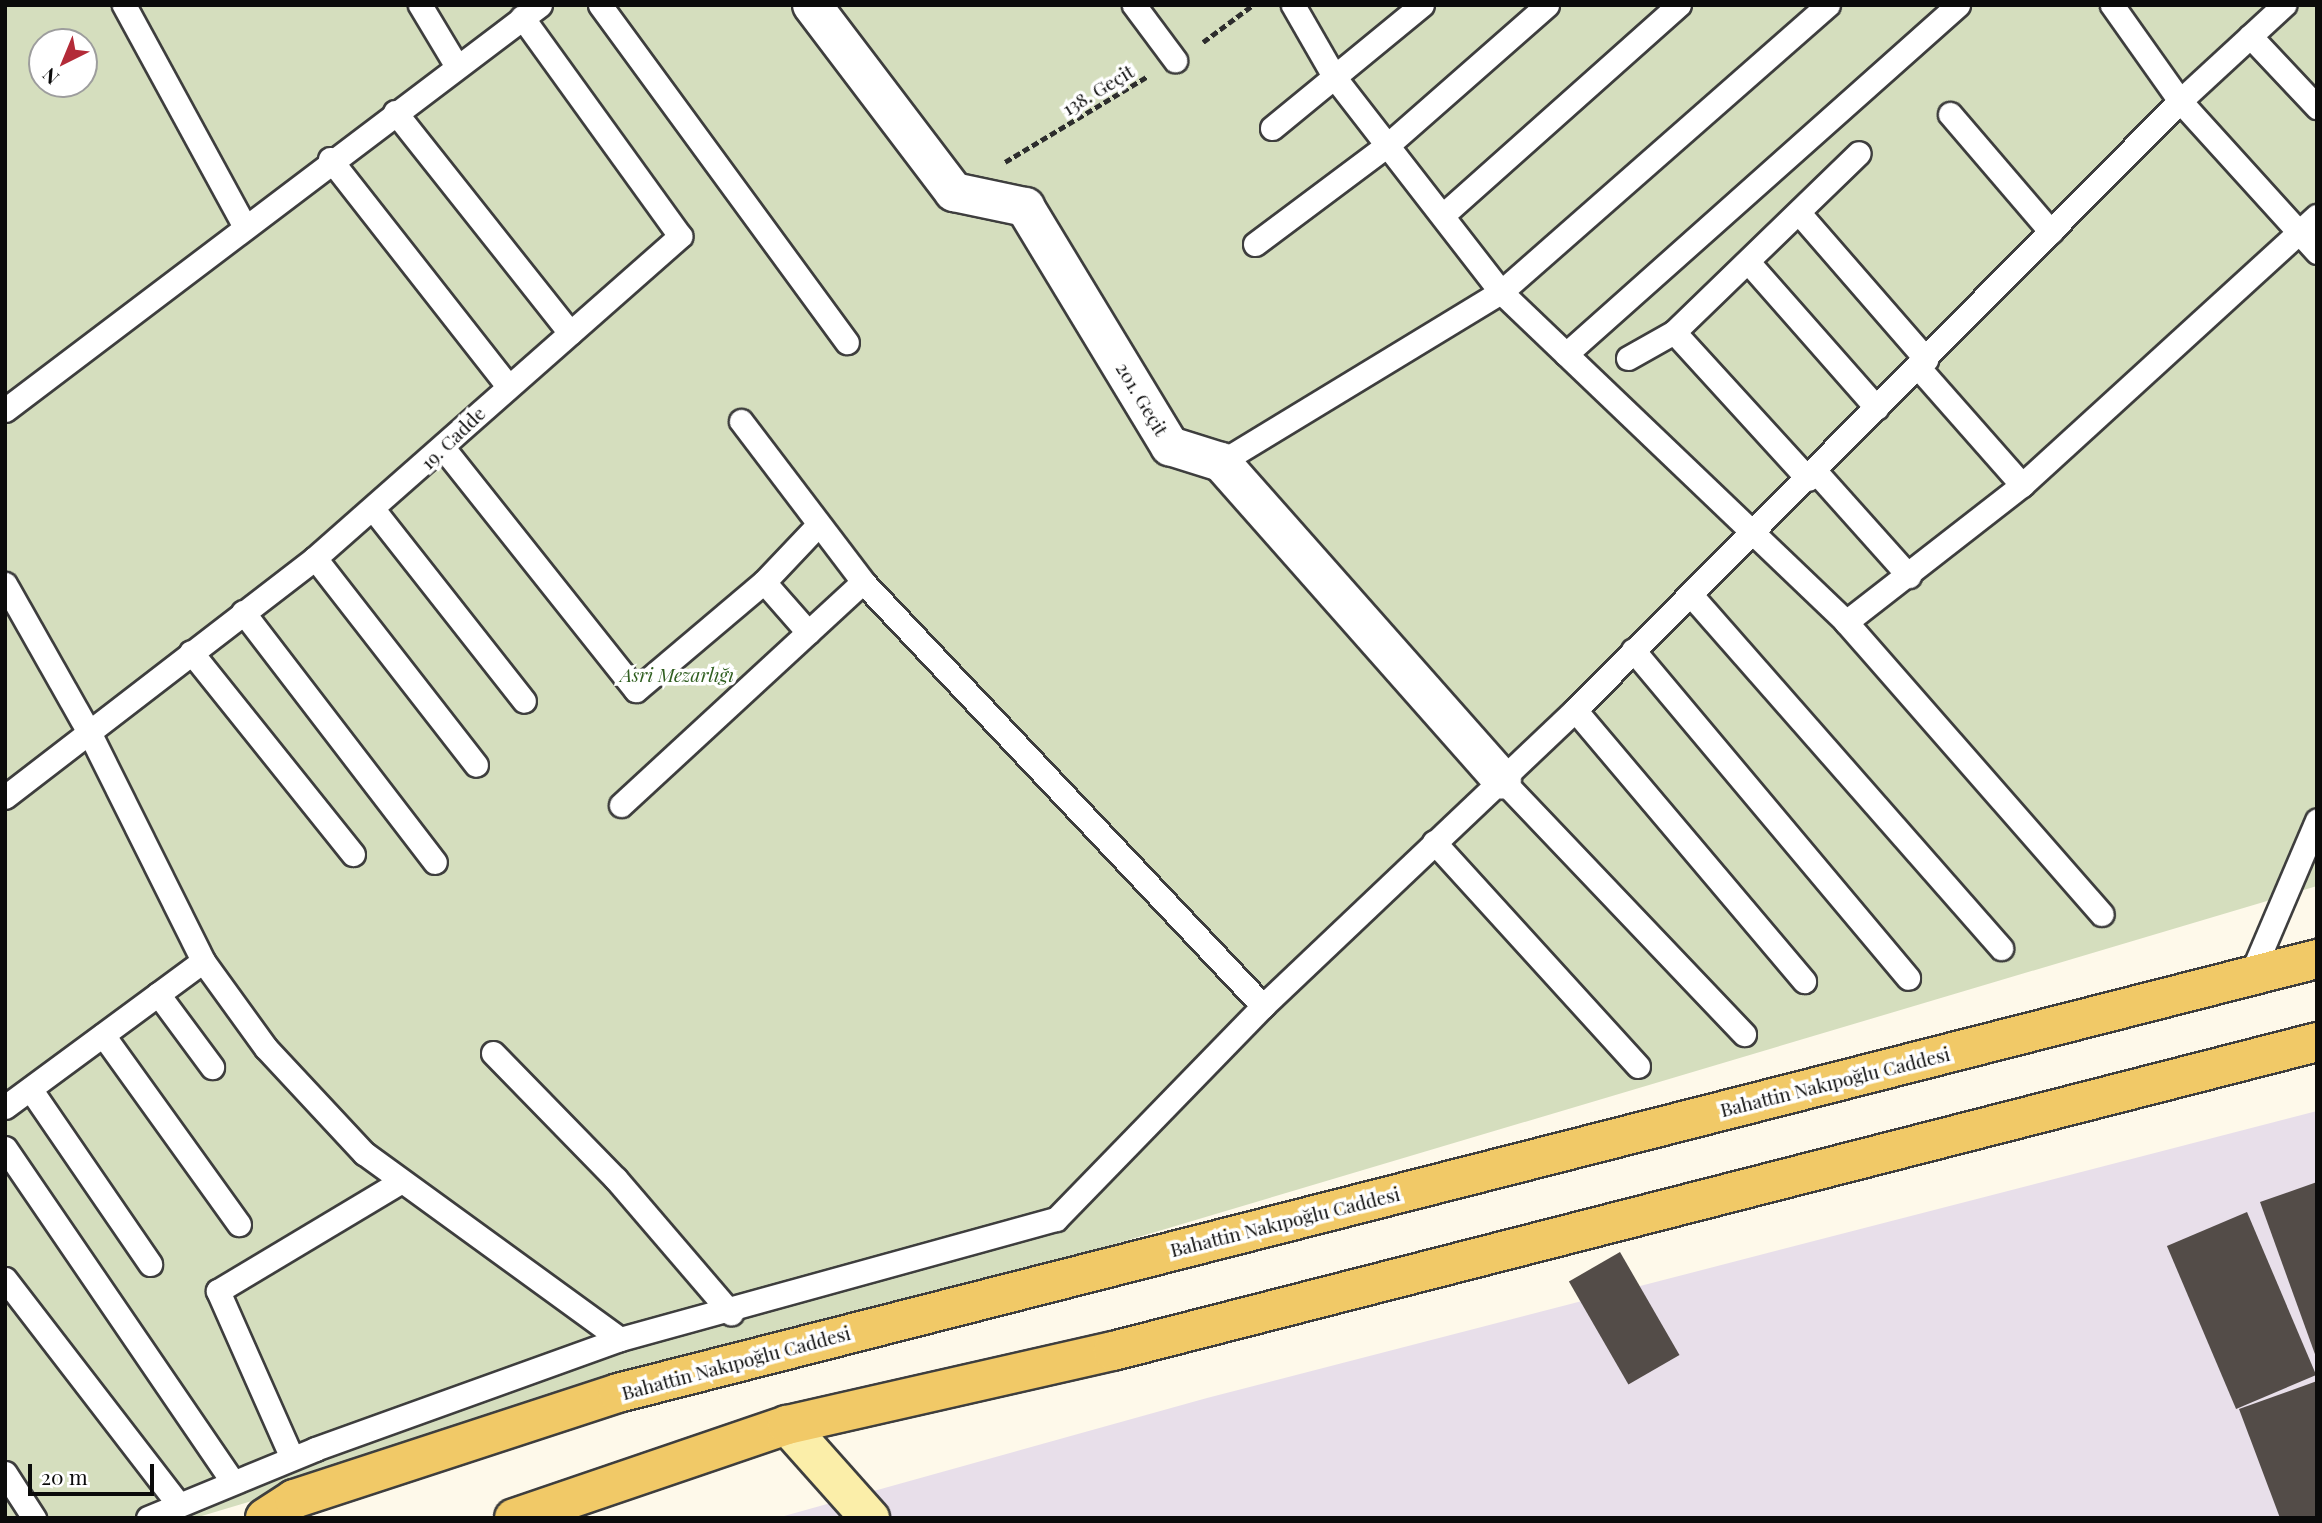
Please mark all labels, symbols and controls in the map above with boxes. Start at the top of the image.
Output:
north arrow [28,28,98,98]
street label: 138. Geçit [1058,60,1138,120]
text: N [36,63,64,91]
street label: 201. Geçit [1111,358,1173,440]
street label: 19. Cadde [416,402,490,474]
park label: Asri Mezarlığı [620,664,734,686]
street label: Bahattin Nakıpoğlu Caddesi [1718,1042,1952,1122]
street label: Bahattin Nakıpoğlu Caddesi [1168,1182,1402,1262]
street label: Bahattin Nakıpoğlu Caddesi [619,1321,853,1405]
scale bar [32,1450,158,1494]
text: 20 m [41,1462,88,1490]

